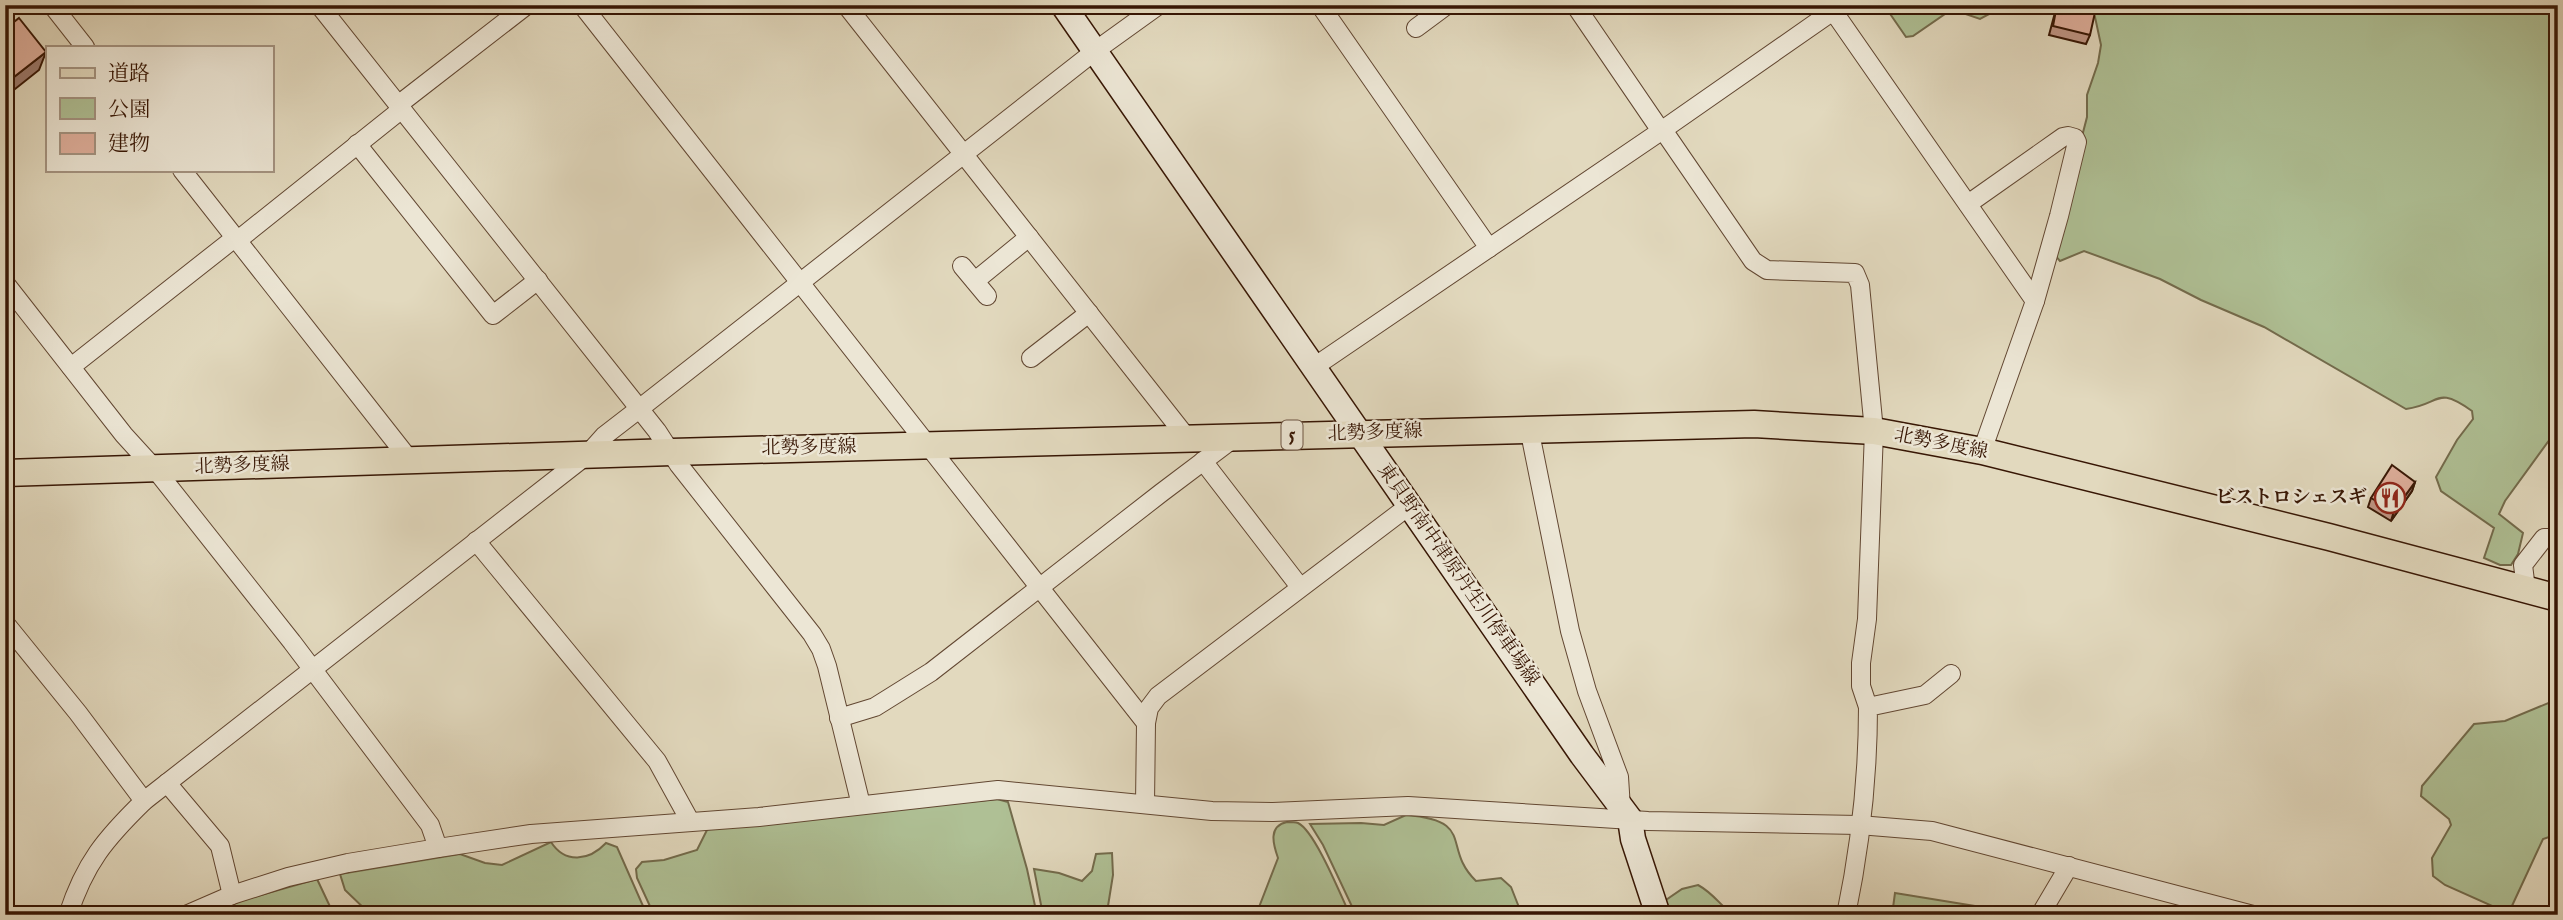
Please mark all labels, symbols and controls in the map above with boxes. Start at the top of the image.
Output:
legend [46,46,273,172]
text: 道路 [108,61,150,88]
text: 公園 [108,97,150,124]
text: 建物 [108,131,150,158]
street label: 北勢多度線 [1327,419,1423,447]
road number: 5 [1282,421,1302,450]
street label: 北勢多度線 [1892,423,1990,465]
street label: 北勢多度線 [761,435,857,461]
street label: 北勢多度線 [194,452,290,480]
street label: 東貝野南中津原丹生川停車場線 [1372,459,1544,691]
restaurant icon: ビストロシェスギ [2373,481,2407,515]
place label: ビストロシェスギ [2215,486,2367,510]

